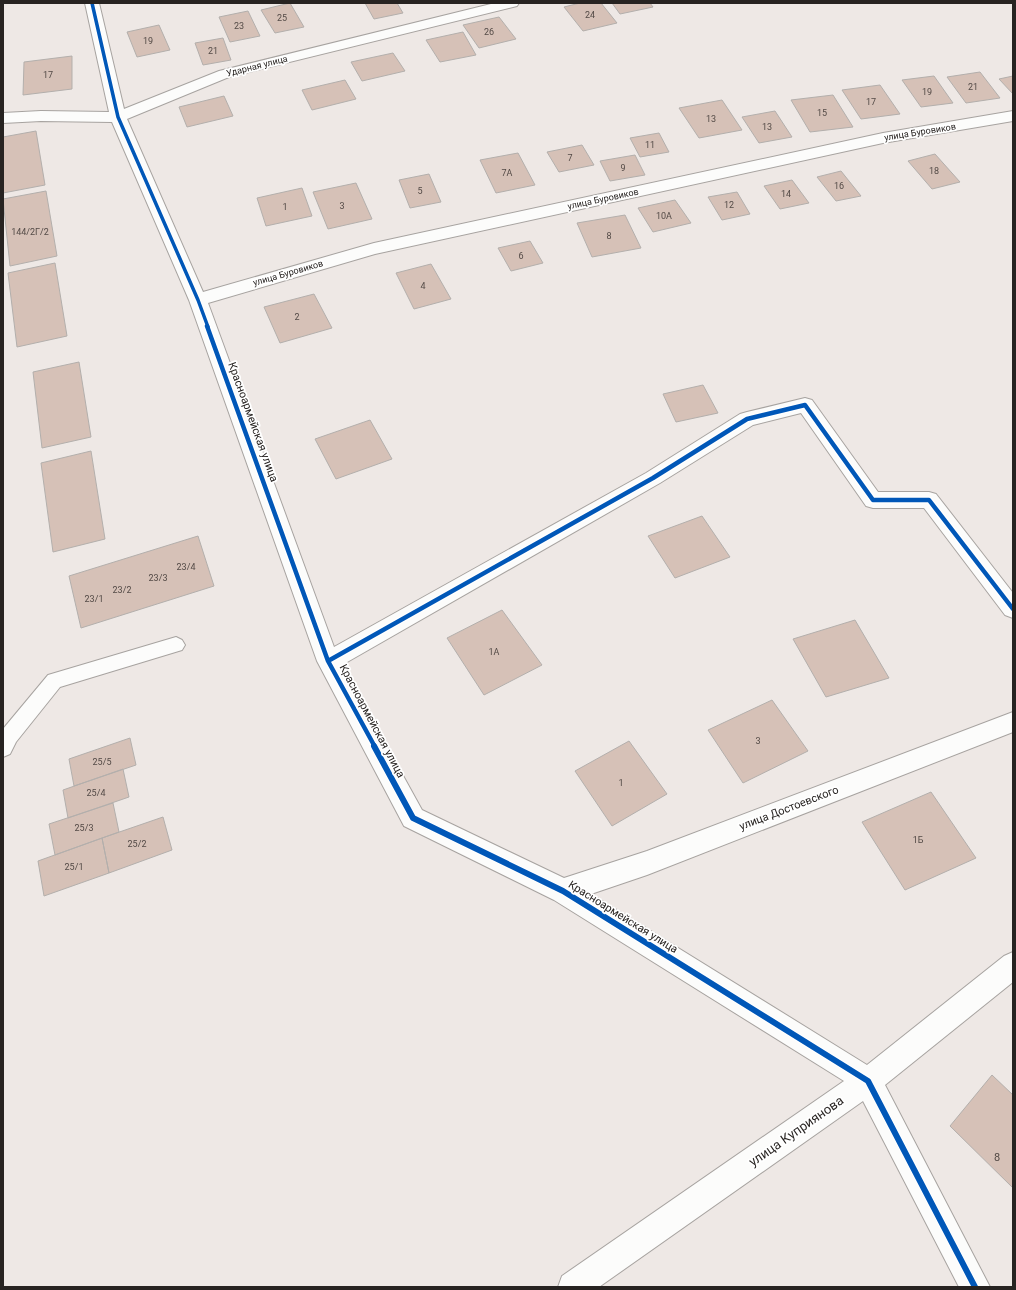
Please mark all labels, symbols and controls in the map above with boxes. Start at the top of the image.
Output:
house number: 24 [585,10,595,20]
house number: 25 [277,13,287,23]
house number: 23 [234,21,244,31]
house number: 26 [484,27,494,37]
house number: 19 [143,36,153,46]
house number: 21 [208,46,218,56]
street label: Ударная улица [225,54,289,78]
house number: 17 [43,70,53,80]
house number: 21 [968,82,978,92]
house number: 19 [922,87,932,97]
house number: 17 [866,97,876,107]
house number: 15 [817,108,827,118]
house number: 13 [706,114,716,124]
street label: улица Буровиков [883,121,957,143]
house number: 13 [762,122,772,132]
house number: 11 [645,140,655,150]
house number: 7 [567,153,573,163]
house number: 9 [620,163,626,173]
house number: 18 [929,166,939,176]
house number: 7А [502,168,513,178]
house number: 16 [834,181,844,191]
house number: 5 [417,186,423,196]
street label: улица Буровиков [567,187,639,211]
house number: 14 [781,189,791,199]
house number: 12 [724,200,734,210]
house number: 3 [339,201,345,211]
house number: 1 [282,202,288,212]
house number: 10А [656,211,672,221]
house number: 144/2Г/2 [11,227,49,237]
house number: 8 [606,231,612,241]
house number: 6 [518,251,524,261]
street label: улица Буровиков [252,258,324,288]
house number: 4 [420,281,426,291]
house number: 2 [294,312,300,322]
street label: Красноармейская улица [225,360,281,484]
house number: 23/4 [177,562,195,572]
house number: 23/3 [149,573,167,583]
house number: 23/2 [113,585,131,595]
house number: 23/1 [85,594,103,604]
house number: 1А [489,647,500,657]
street label: Красноармейская улица [337,662,407,780]
house number: 3 [755,736,761,746]
house number: 25/5 [93,757,111,767]
house number: 1 [618,778,624,788]
street label: улица Достоевского [737,783,841,833]
house number: 25/4 [87,788,105,798]
house number: 25/3 [75,823,93,833]
house number: 1Б [913,835,924,845]
house number: 25/2 [128,839,146,849]
house number: 25/1 [65,862,83,872]
street label: Красноармейская улица [566,878,680,956]
street label: улица Куприянова [746,1093,846,1169]
house number: 8 [994,1151,1000,1164]

